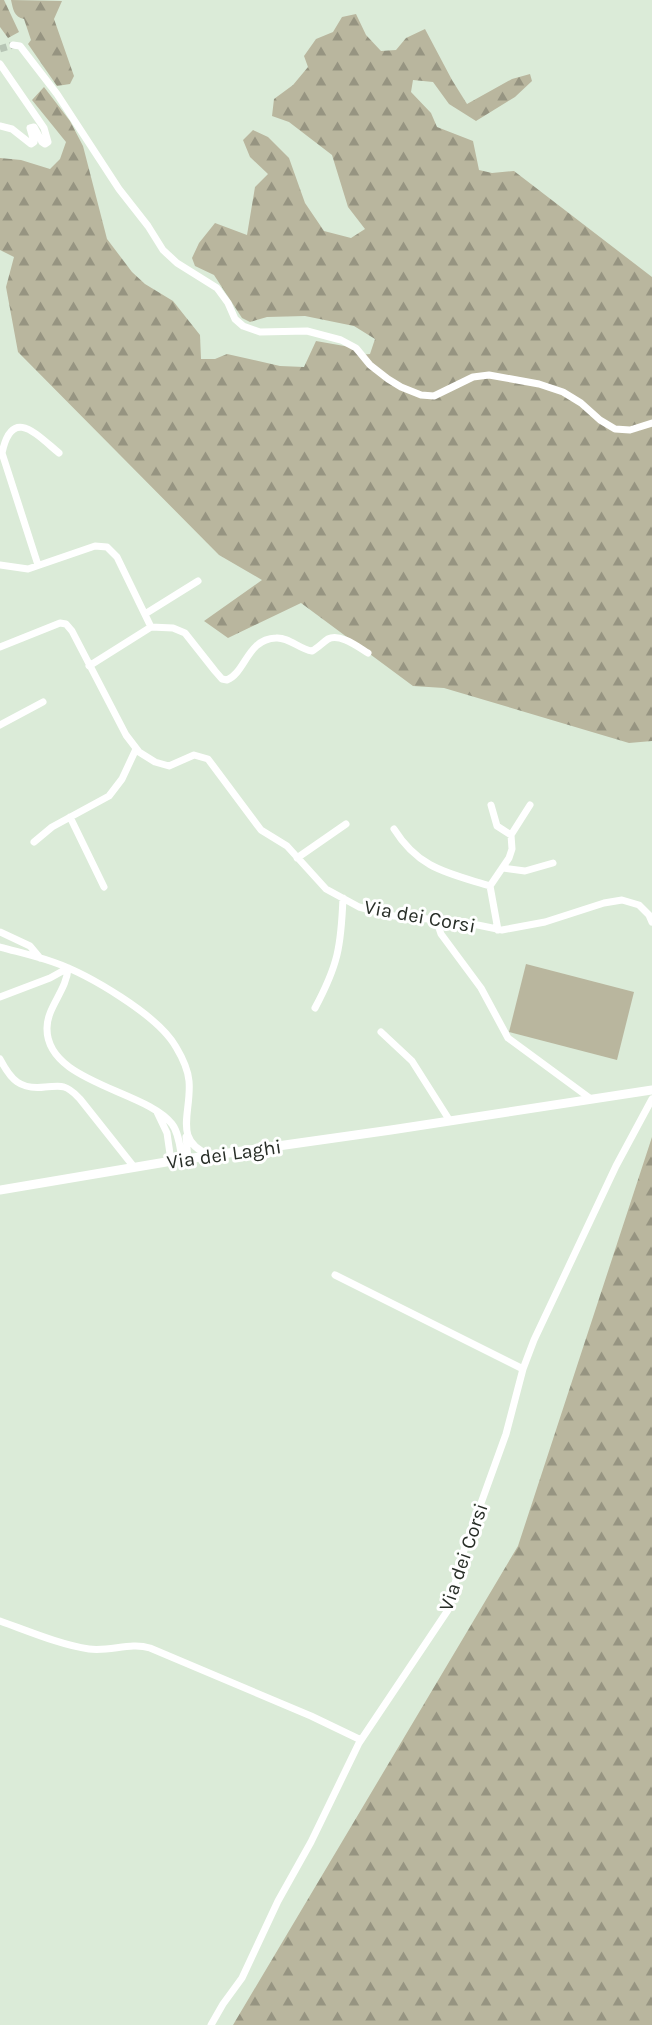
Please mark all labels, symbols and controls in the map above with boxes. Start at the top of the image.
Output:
street label: Via dei Corsi [362,895,477,938]
street label: Via dei Laghi [165,1135,283,1174]
street label: Via dei Corsi [434,1500,493,1614]

